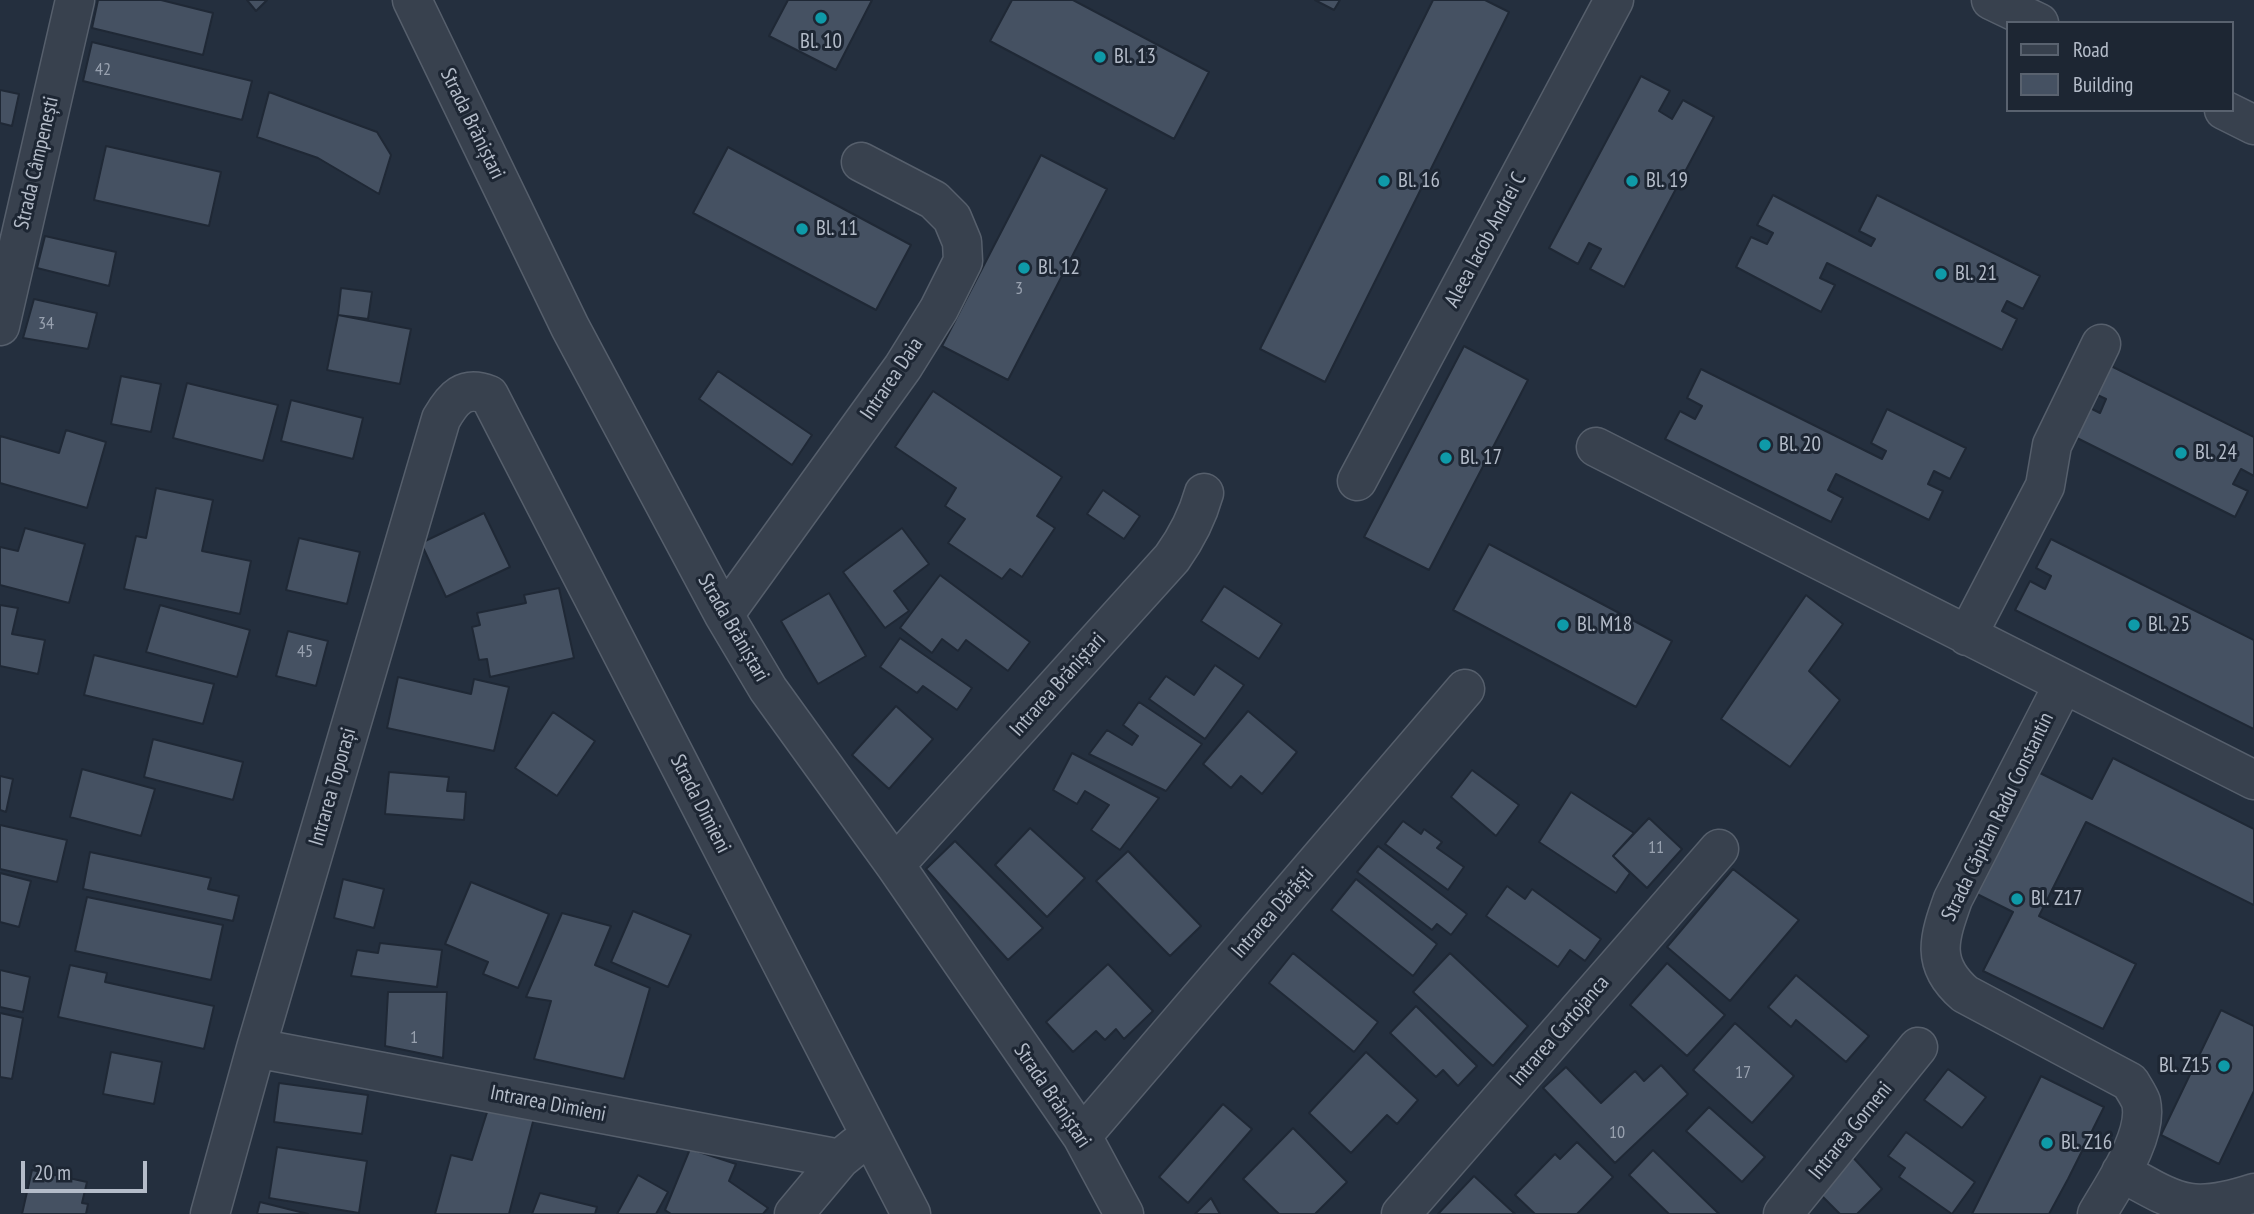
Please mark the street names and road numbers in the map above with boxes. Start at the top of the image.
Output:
street label: Strada Brăniștari [434,64,510,184]
street label: Strada Câmpenești [9,94,65,232]
street label: Aleea Iacob Andrei C [1440,168,1532,312]
street label: Intrarea Daia [855,333,929,425]
street label: Strada Brăniștari [692,570,774,686]
street label: Intrarea Brăniștari [1005,628,1111,742]
street label: Strada Căpitan Radu Constantin [1936,709,2060,925]
street label: Intrarea Toporași [304,725,362,849]
street label: Strada Dimieni [664,751,736,857]
street label: Intrarea Dărăști [1227,862,1319,964]
street label: Intrarea Cartojanca [1505,971,1615,1091]
street label: Strada Brăniștari [1008,1039,1096,1153]
street label: Intrarea Gorneni [1804,1077,1898,1185]
street label: Intrarea Dimieni [488,1080,608,1128]

